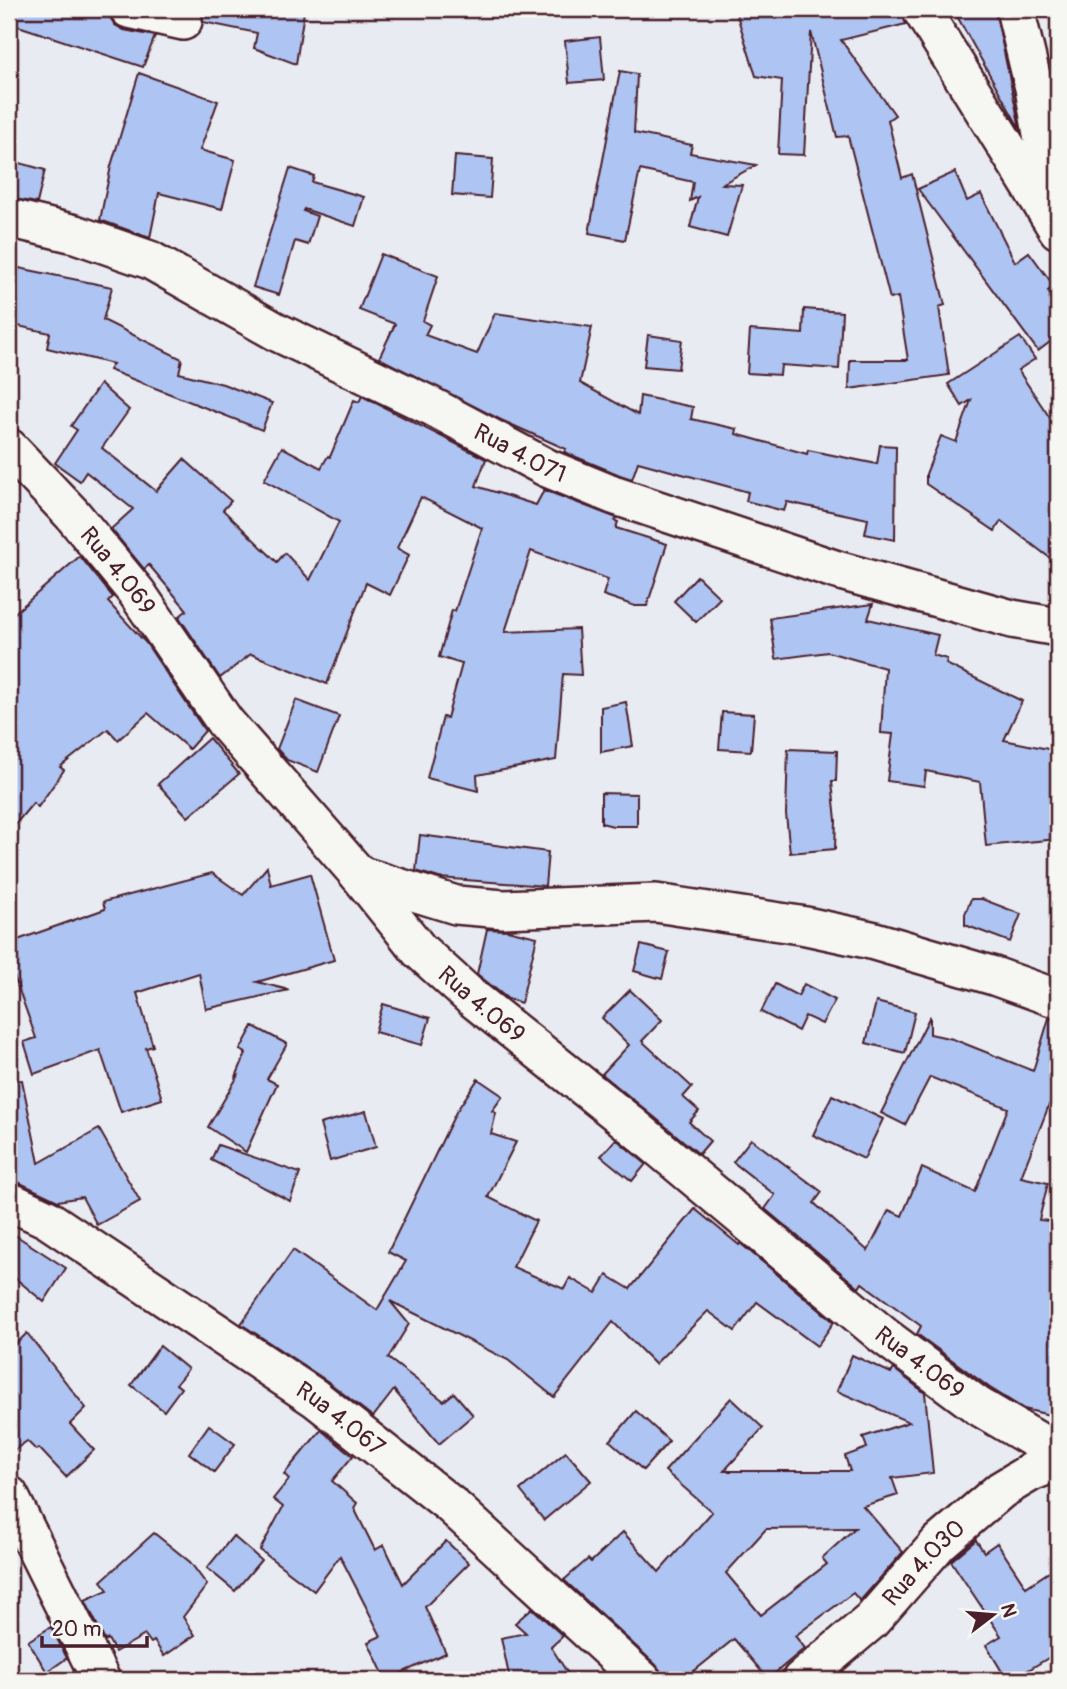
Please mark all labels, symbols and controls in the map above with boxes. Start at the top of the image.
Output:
street label: Rua 4.071 [469,418,570,489]
street label: Rua 4.069 [74,521,161,620]
street label: Rua 4.069 [432,960,531,1049]
street label: Rua 4.069 [868,1320,970,1406]
street label: Rua 4.067 [290,1376,391,1462]
street label: Rua 4.030 [877,1514,971,1612]
north arrow [958,1580,1028,1650]
text: N [995,1601,1022,1620]
scale bar [42,1605,147,1649]
text: 20 m [52,1616,101,1643]

